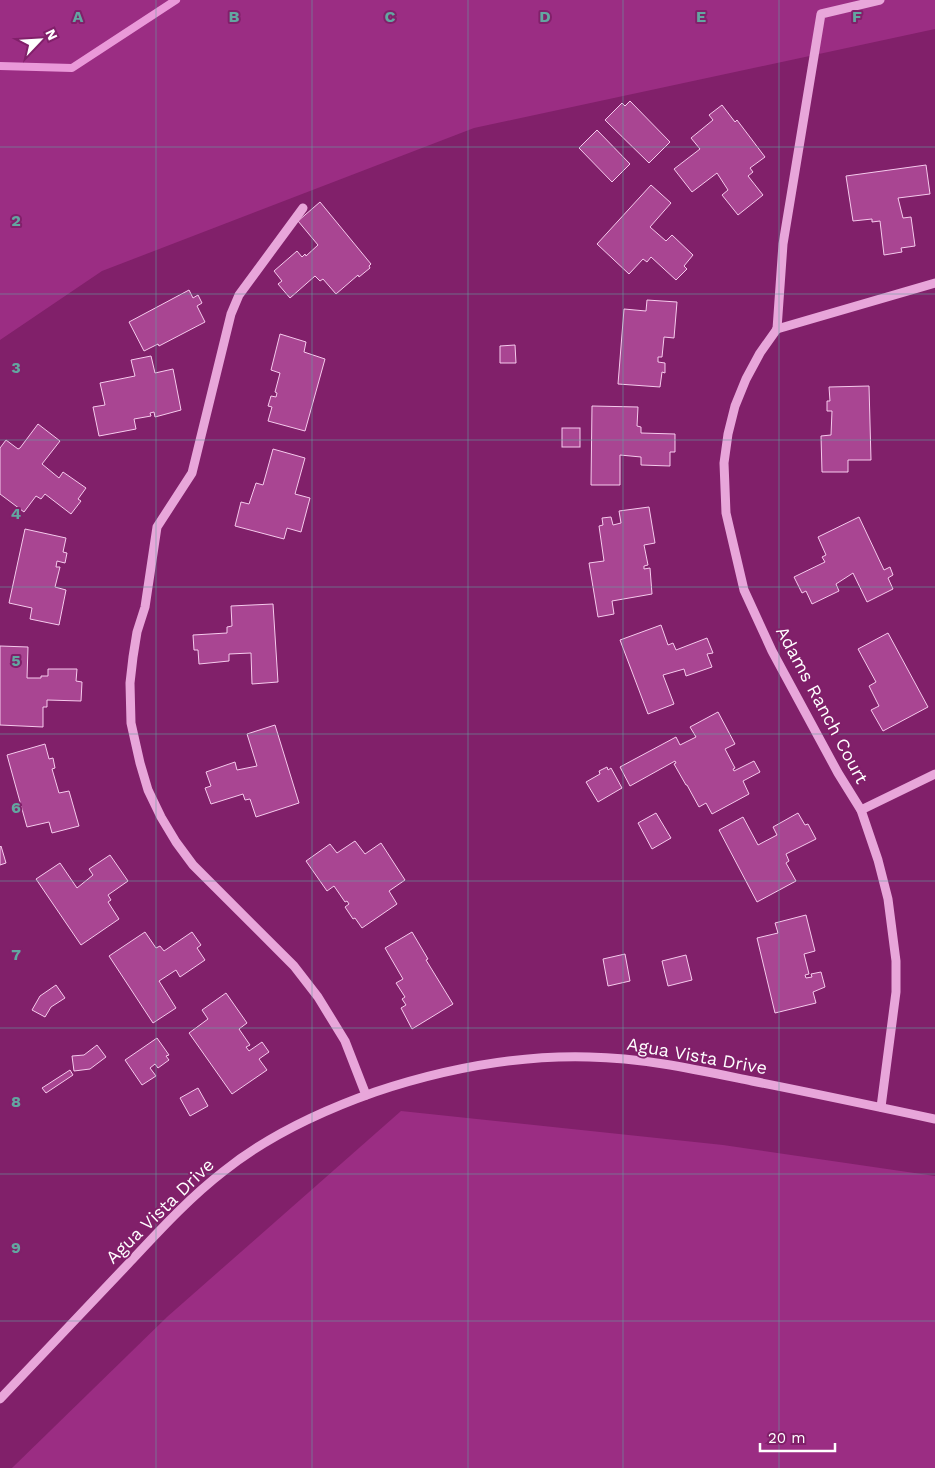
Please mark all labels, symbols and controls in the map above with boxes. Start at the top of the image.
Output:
text: A [73,7,84,26]
text: B [229,7,240,26]
text: C [385,7,396,26]
text: D [539,7,551,26]
text: E [696,7,706,26]
text: F [852,7,862,26]
north arrow [15,15,65,65]
text: N [42,26,61,43]
text: 2 [11,211,21,230]
text: 3 [11,358,21,377]
text: 4 [11,504,21,523]
street label: Adams Ranch Court [772,622,873,787]
text: 5 [11,651,21,670]
text: 6 [11,798,21,817]
text: 7 [11,945,21,964]
street label: Agua Vista Drive [625,1033,769,1078]
text: 8 [11,1092,21,1111]
street label: Agua Vista Drive [101,1154,218,1268]
text: 9 [11,1238,21,1257]
scale bar [760,1420,835,1452]
text: 20 m [768,1429,806,1447]

